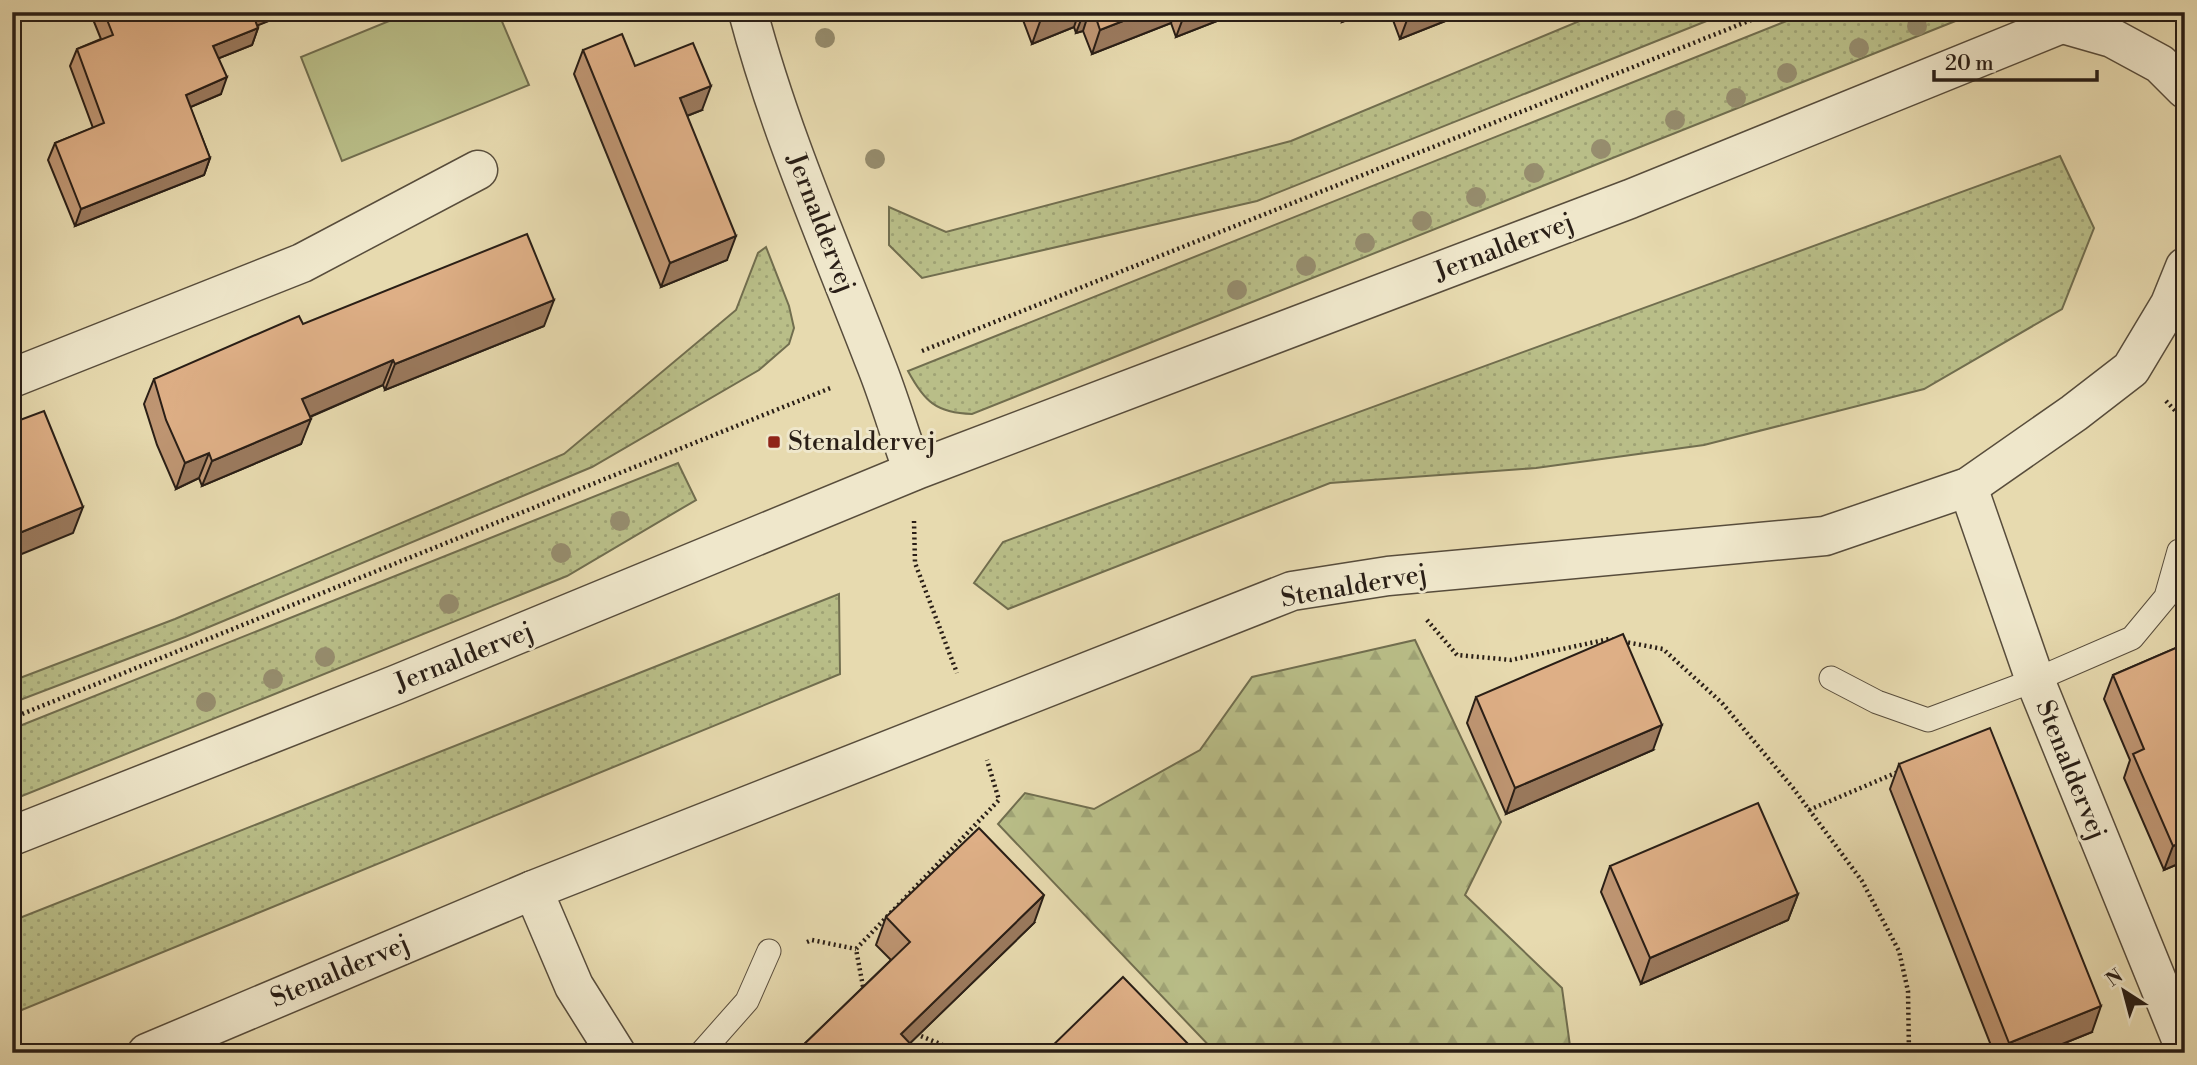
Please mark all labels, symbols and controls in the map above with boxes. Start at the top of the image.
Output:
scale bar [1934,38,2097,82]
text: 20 m [1945,51,1994,77]
street label: Jernaldervej [779,148,862,297]
street label: Jernaldervej [1429,206,1578,289]
place label: Stenaldervej [788,426,936,458]
marker: Stenaldervej [766,434,782,450]
street label: Stenaldervej [1278,557,1430,615]
street label: Jernaldervej [389,615,538,700]
street label: Stenaldervej [2028,695,2114,845]
street label: Stenaldervej [266,927,414,1015]
north arrow [2088,956,2158,1026]
text: N [2101,964,2128,992]

